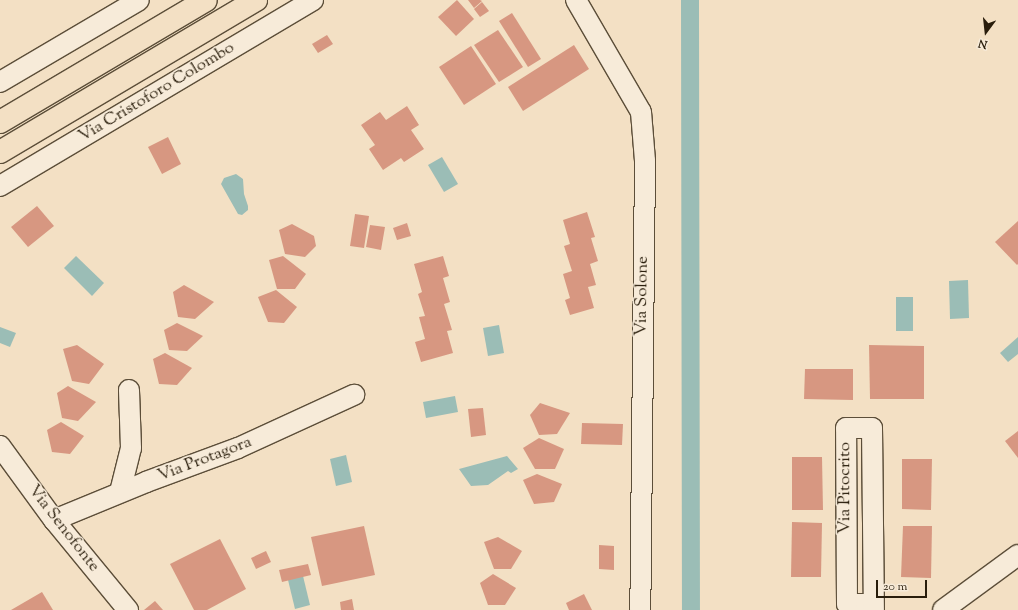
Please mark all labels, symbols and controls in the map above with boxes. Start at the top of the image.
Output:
north arrow [966,12,1006,52]
text: N [977,35,989,52]
street label: Via Cristoforo Colombo [75,38,239,148]
street label: Via Solone [632,256,654,336]
street label: Via Protagora [155,433,255,487]
street label: Via Pitocrito [836,442,856,534]
street label: Via Senofonte [23,481,103,577]
scale bar [878,572,929,598]
text: 20 m [883,578,907,596]

